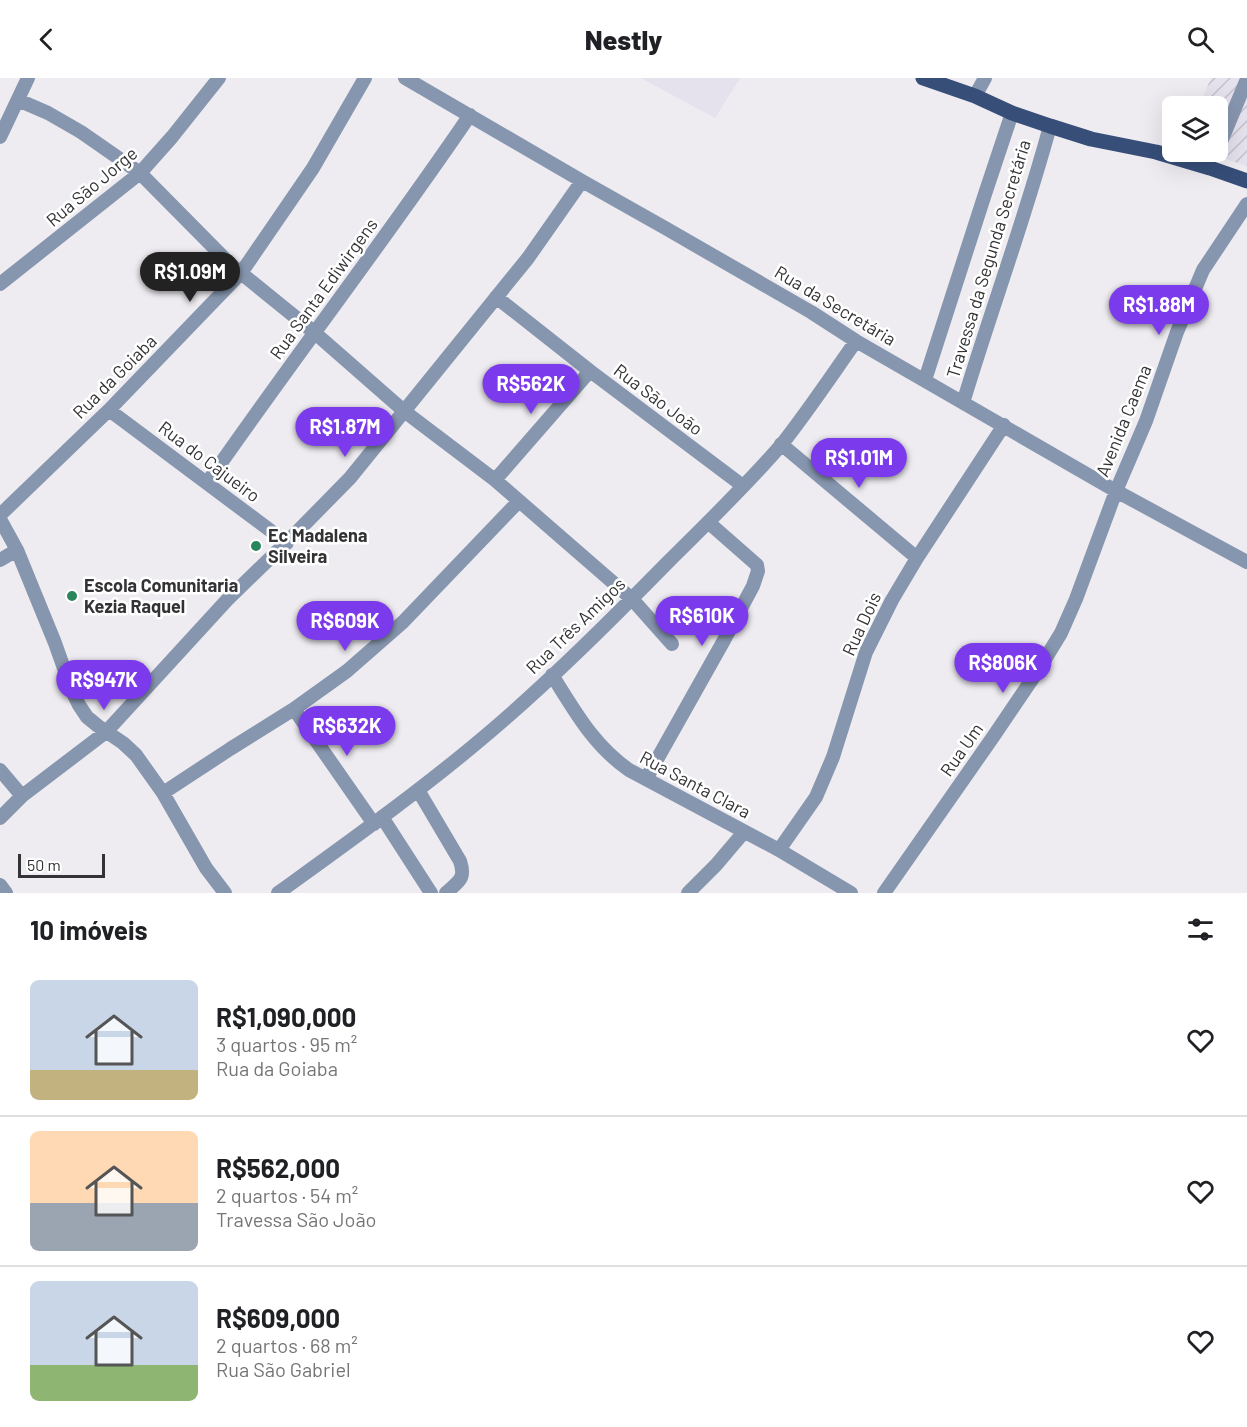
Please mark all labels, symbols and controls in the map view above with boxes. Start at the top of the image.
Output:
icon: back [30,23,63,56]
text: Nestly [585,23,662,55]
icon: search [1184,23,1217,56]
map controls [1162,96,1228,162]
button: layers [1162,96,1228,162]
street label: Travessa da Segunda Secretária [941,137,1035,381]
street label: Rua São Jorge [41,142,141,231]
street label: Rua Santa Ediwirgens [265,214,382,363]
pin: R$1.09M [135,252,245,303]
text: R$1.09M [154,259,226,283]
street label: Rua da Secretária [771,260,900,350]
pin: R$1.88M [1104,285,1214,336]
text: R$1.88M [1123,292,1195,316]
street label: Rua da Goiaba [68,330,161,423]
street label: Rua São João [610,359,707,440]
street label: Avenida Caema [1091,361,1156,480]
pin: R$562K [482,364,580,415]
text: R$562K [497,371,565,395]
pin: R$1.87M [290,407,400,458]
text: R$1.87M [309,414,381,438]
street label: Rua do Cajueiro [155,416,265,506]
pin: R$1.01M [804,438,914,489]
text: R$1.01M [825,445,893,469]
place label: Ec Madalena Silveira [268,524,367,567]
marker: Ec Madalena Silveira [249,539,263,553]
street label: Rua Três Amigos [521,572,629,678]
place label: Escola Comunitaria Kezia Raquel [84,574,238,617]
street label: Rua Dois [837,588,885,659]
marker: Escola Comunitaria Kezia Raquel [65,589,79,603]
pin: R$610K [653,596,751,647]
pin: R$609K [296,601,394,652]
text: R$610K [669,603,735,627]
text: R$609K [311,608,380,632]
pin: R$806K [954,643,1052,694]
text: R$806K [968,650,1038,674]
pin: R$947K [55,660,153,711]
text: R$947K [70,667,138,691]
pin: R$632K [298,706,396,757]
text: R$632K [313,713,381,737]
street label: Rua Um [935,719,987,780]
street label: Rua Santa Clara [636,746,755,823]
scale bar [18,851,105,878]
text: 50 m [27,855,61,874]
icon: filters [1184,913,1217,946]
text: 10 imóveis [30,914,148,945]
text: R$1,090,000 [216,1001,356,1032]
icon: home [78,1004,150,1076]
icon: heart [1184,1024,1217,1057]
text: 3 quartos · 95 m² [216,1032,357,1056]
text: Rua da Goiaba [216,1056,338,1080]
text: R$562,000 [216,1152,340,1183]
icon: home [78,1155,150,1227]
icon: heart [1184,1175,1217,1208]
text: 2 quartos · 54 m² [216,1183,358,1207]
text: Travessa São João [216,1207,376,1231]
text: R$609,000 [216,1302,340,1333]
icon: home [78,1305,150,1377]
icon: heart [1184,1325,1217,1358]
text: 2 quartos · 68 m² [216,1333,358,1357]
text: Rua São Gabriel [216,1357,351,1381]

